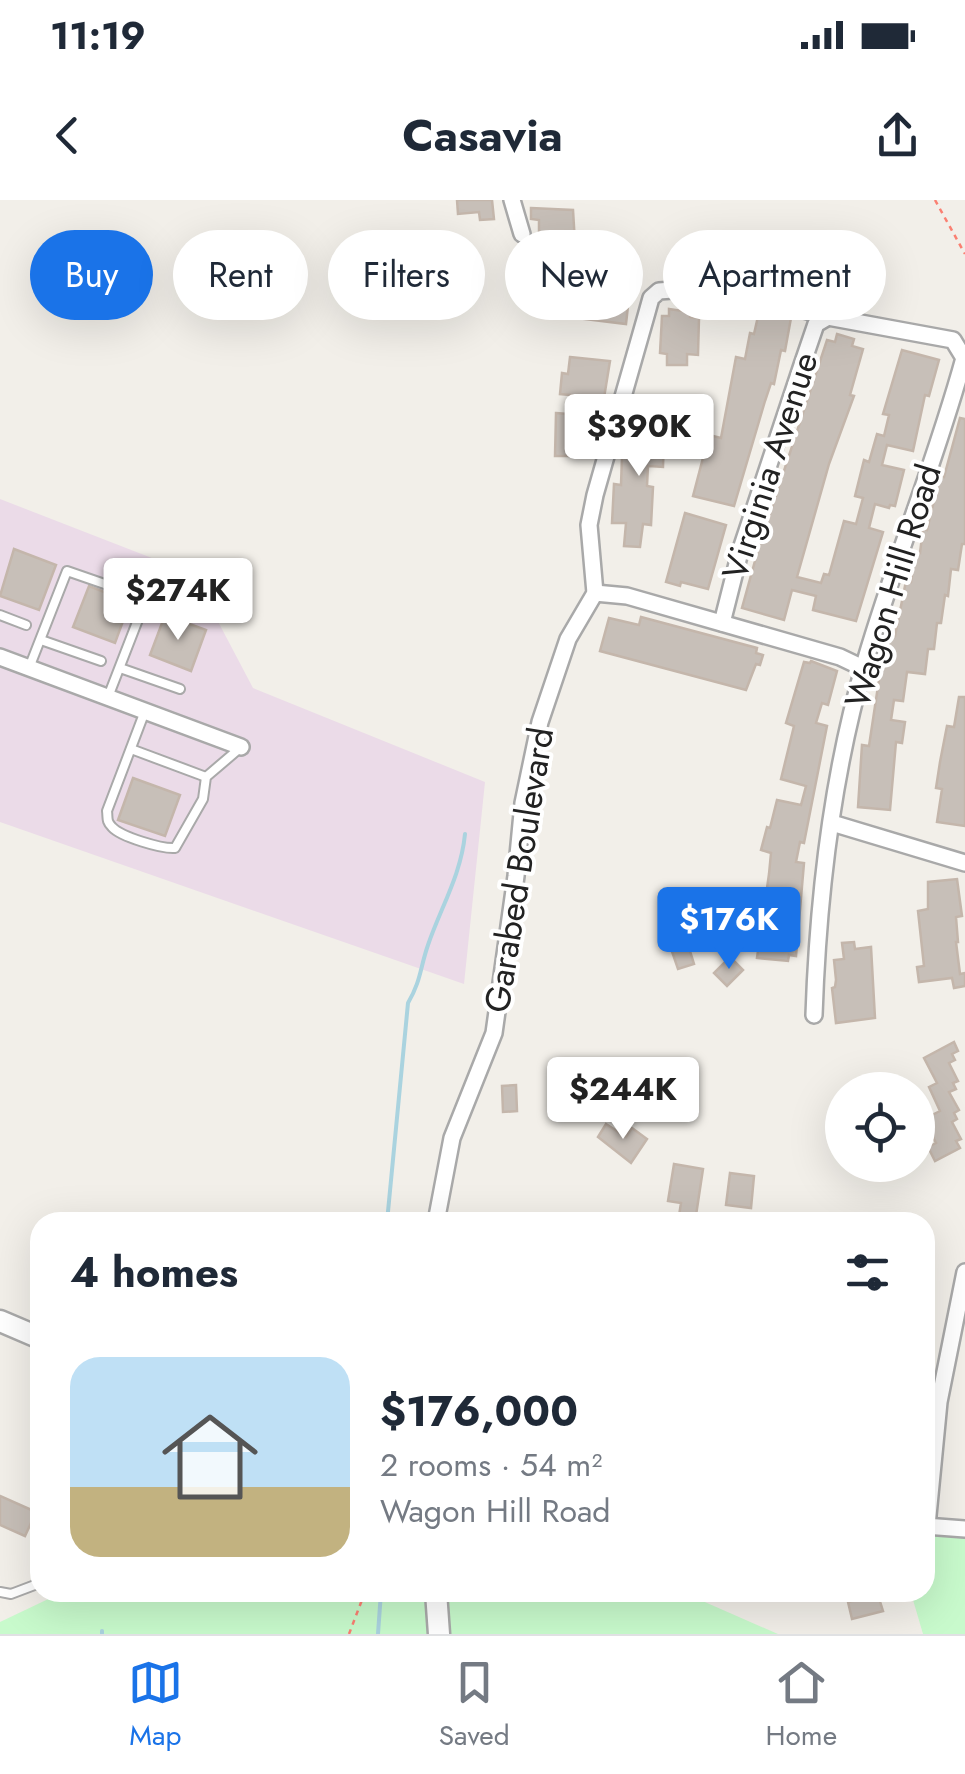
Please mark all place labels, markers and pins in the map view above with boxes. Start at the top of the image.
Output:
pin: $390K [569,394,709,479]
pin: $274K [108,558,248,643]
pin: $176K [659,887,799,972]
pin: $244K [553,1057,693,1142]

